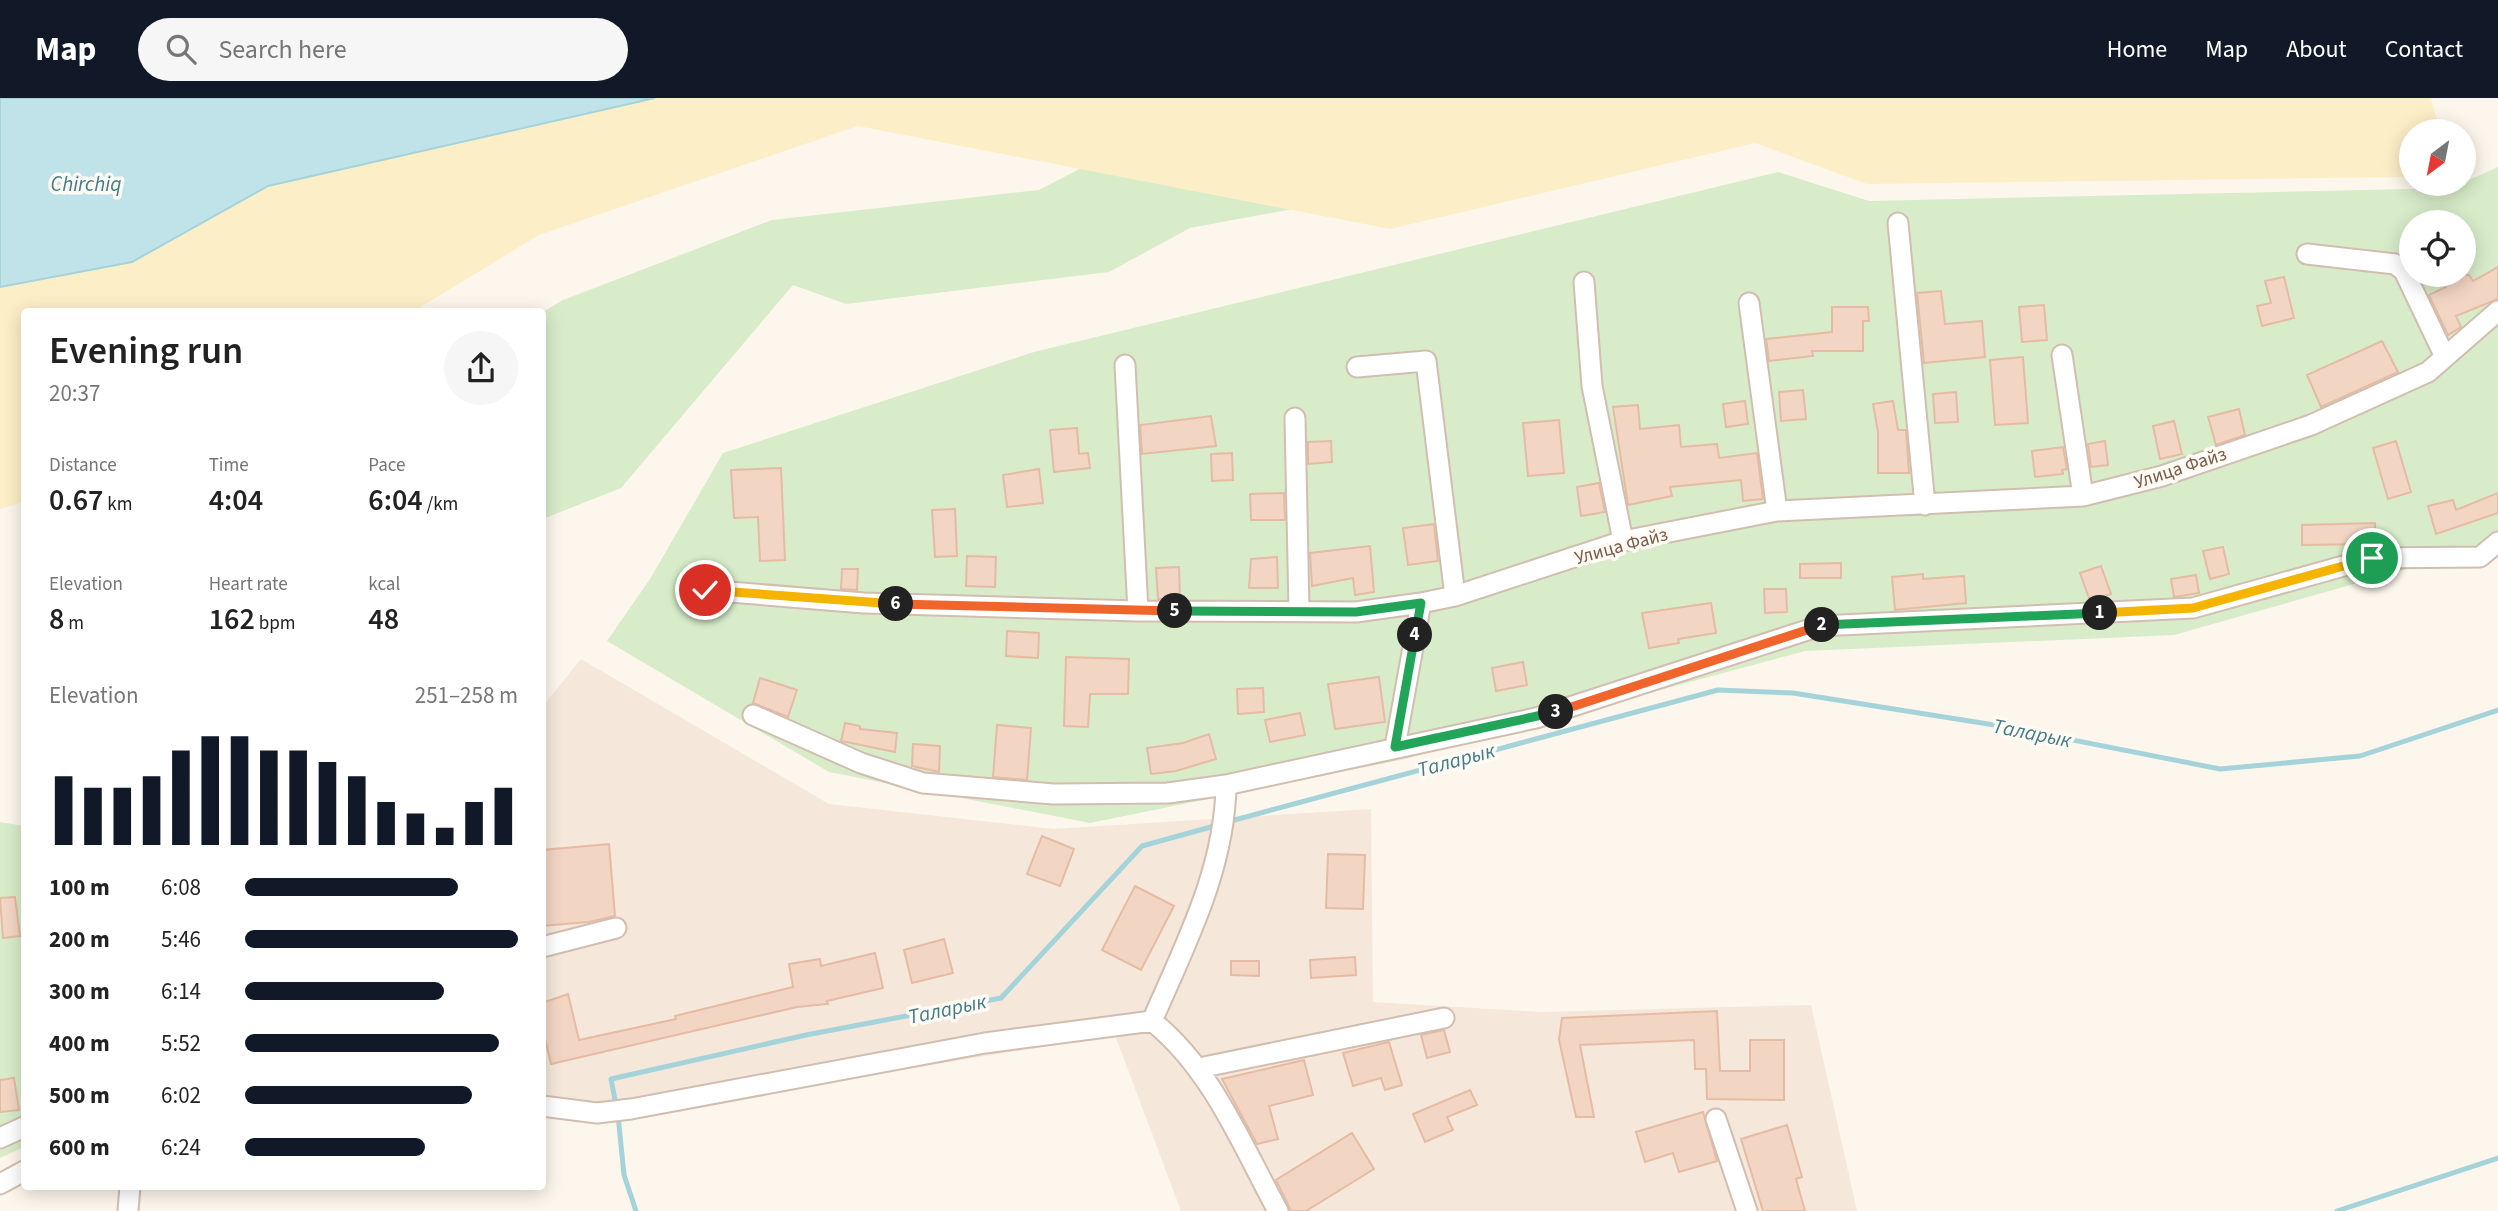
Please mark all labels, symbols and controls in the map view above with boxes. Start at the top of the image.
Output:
search box [138,18,628,81]
text: Map [35,26,96,73]
icon: search [162,30,200,68]
text: Search here [218,31,347,68]
text: Home [2107,32,2167,67]
text: Map [2205,32,2248,67]
text: About [2286,32,2347,67]
text: Contact [2385,32,2463,67]
north arrow [2399,119,2476,196]
map controls [2399,119,2476,287]
water label: Chirchiq [51,169,121,199]
button: locate [2399,210,2476,287]
text: Evening run [49,324,243,378]
button: share [444,331,518,405]
text: 20:37 [49,377,100,410]
street label: Улица Файз [2131,441,2230,496]
text: Distance [49,452,117,479]
text: Time [209,452,249,479]
text: Pace [368,452,406,479]
text: 0.67 [49,479,103,522]
text: 4:04 [209,479,263,522]
text: 6:04 [368,479,423,522]
text: km [103,491,132,518]
text: /km [423,491,458,518]
street label: Улица Файз [1572,521,1671,572]
pin [2342,528,2402,588]
icon: arrive [2353,539,2391,577]
pin [675,560,735,620]
text: Elevation [49,571,123,598]
text: Heart rate [209,571,288,598]
text: kcal [368,571,400,598]
icon: check [686,571,724,609]
pin: 6 [878,587,914,622]
text: 6 [890,590,901,617]
pin: 5 [1158,594,1192,628]
pin: 1 [2082,596,2118,630]
text: 5 [1169,597,1180,624]
text: 8 [49,598,64,641]
text: 162 [209,598,255,641]
text: 48 [368,598,399,641]
text: 1 [2094,599,2105,626]
pin: 2 [1804,608,1840,642]
text: m [64,610,84,637]
text: bpm [255,610,295,637]
text: 2 [1816,611,1827,638]
pin: 4 [1398,618,1432,652]
text: 4 [1409,621,1420,648]
text: Elevation [49,679,139,712]
text: 251–258 m [415,679,518,712]
pin: 3 [1538,694,1574,730]
text: 3 [1550,698,1561,725]
water label: Таларык [1990,711,2075,755]
water label: Таларык [1414,735,1499,785]
text: 100 m [49,871,110,904]
text: 6:08 [161,871,201,904]
text: 200 m [49,923,110,956]
text: 5:46 [161,923,201,956]
text: 300 m [49,975,110,1008]
text: 6:14 [161,975,201,1008]
water label: Таларык [905,986,990,1032]
text: 400 m [49,1027,110,1060]
text: 5:52 [161,1027,201,1060]
text: 500 m [49,1079,110,1112]
text: 6:02 [161,1079,201,1112]
text: 600 m [49,1131,110,1164]
text: 6:24 [161,1131,201,1164]

